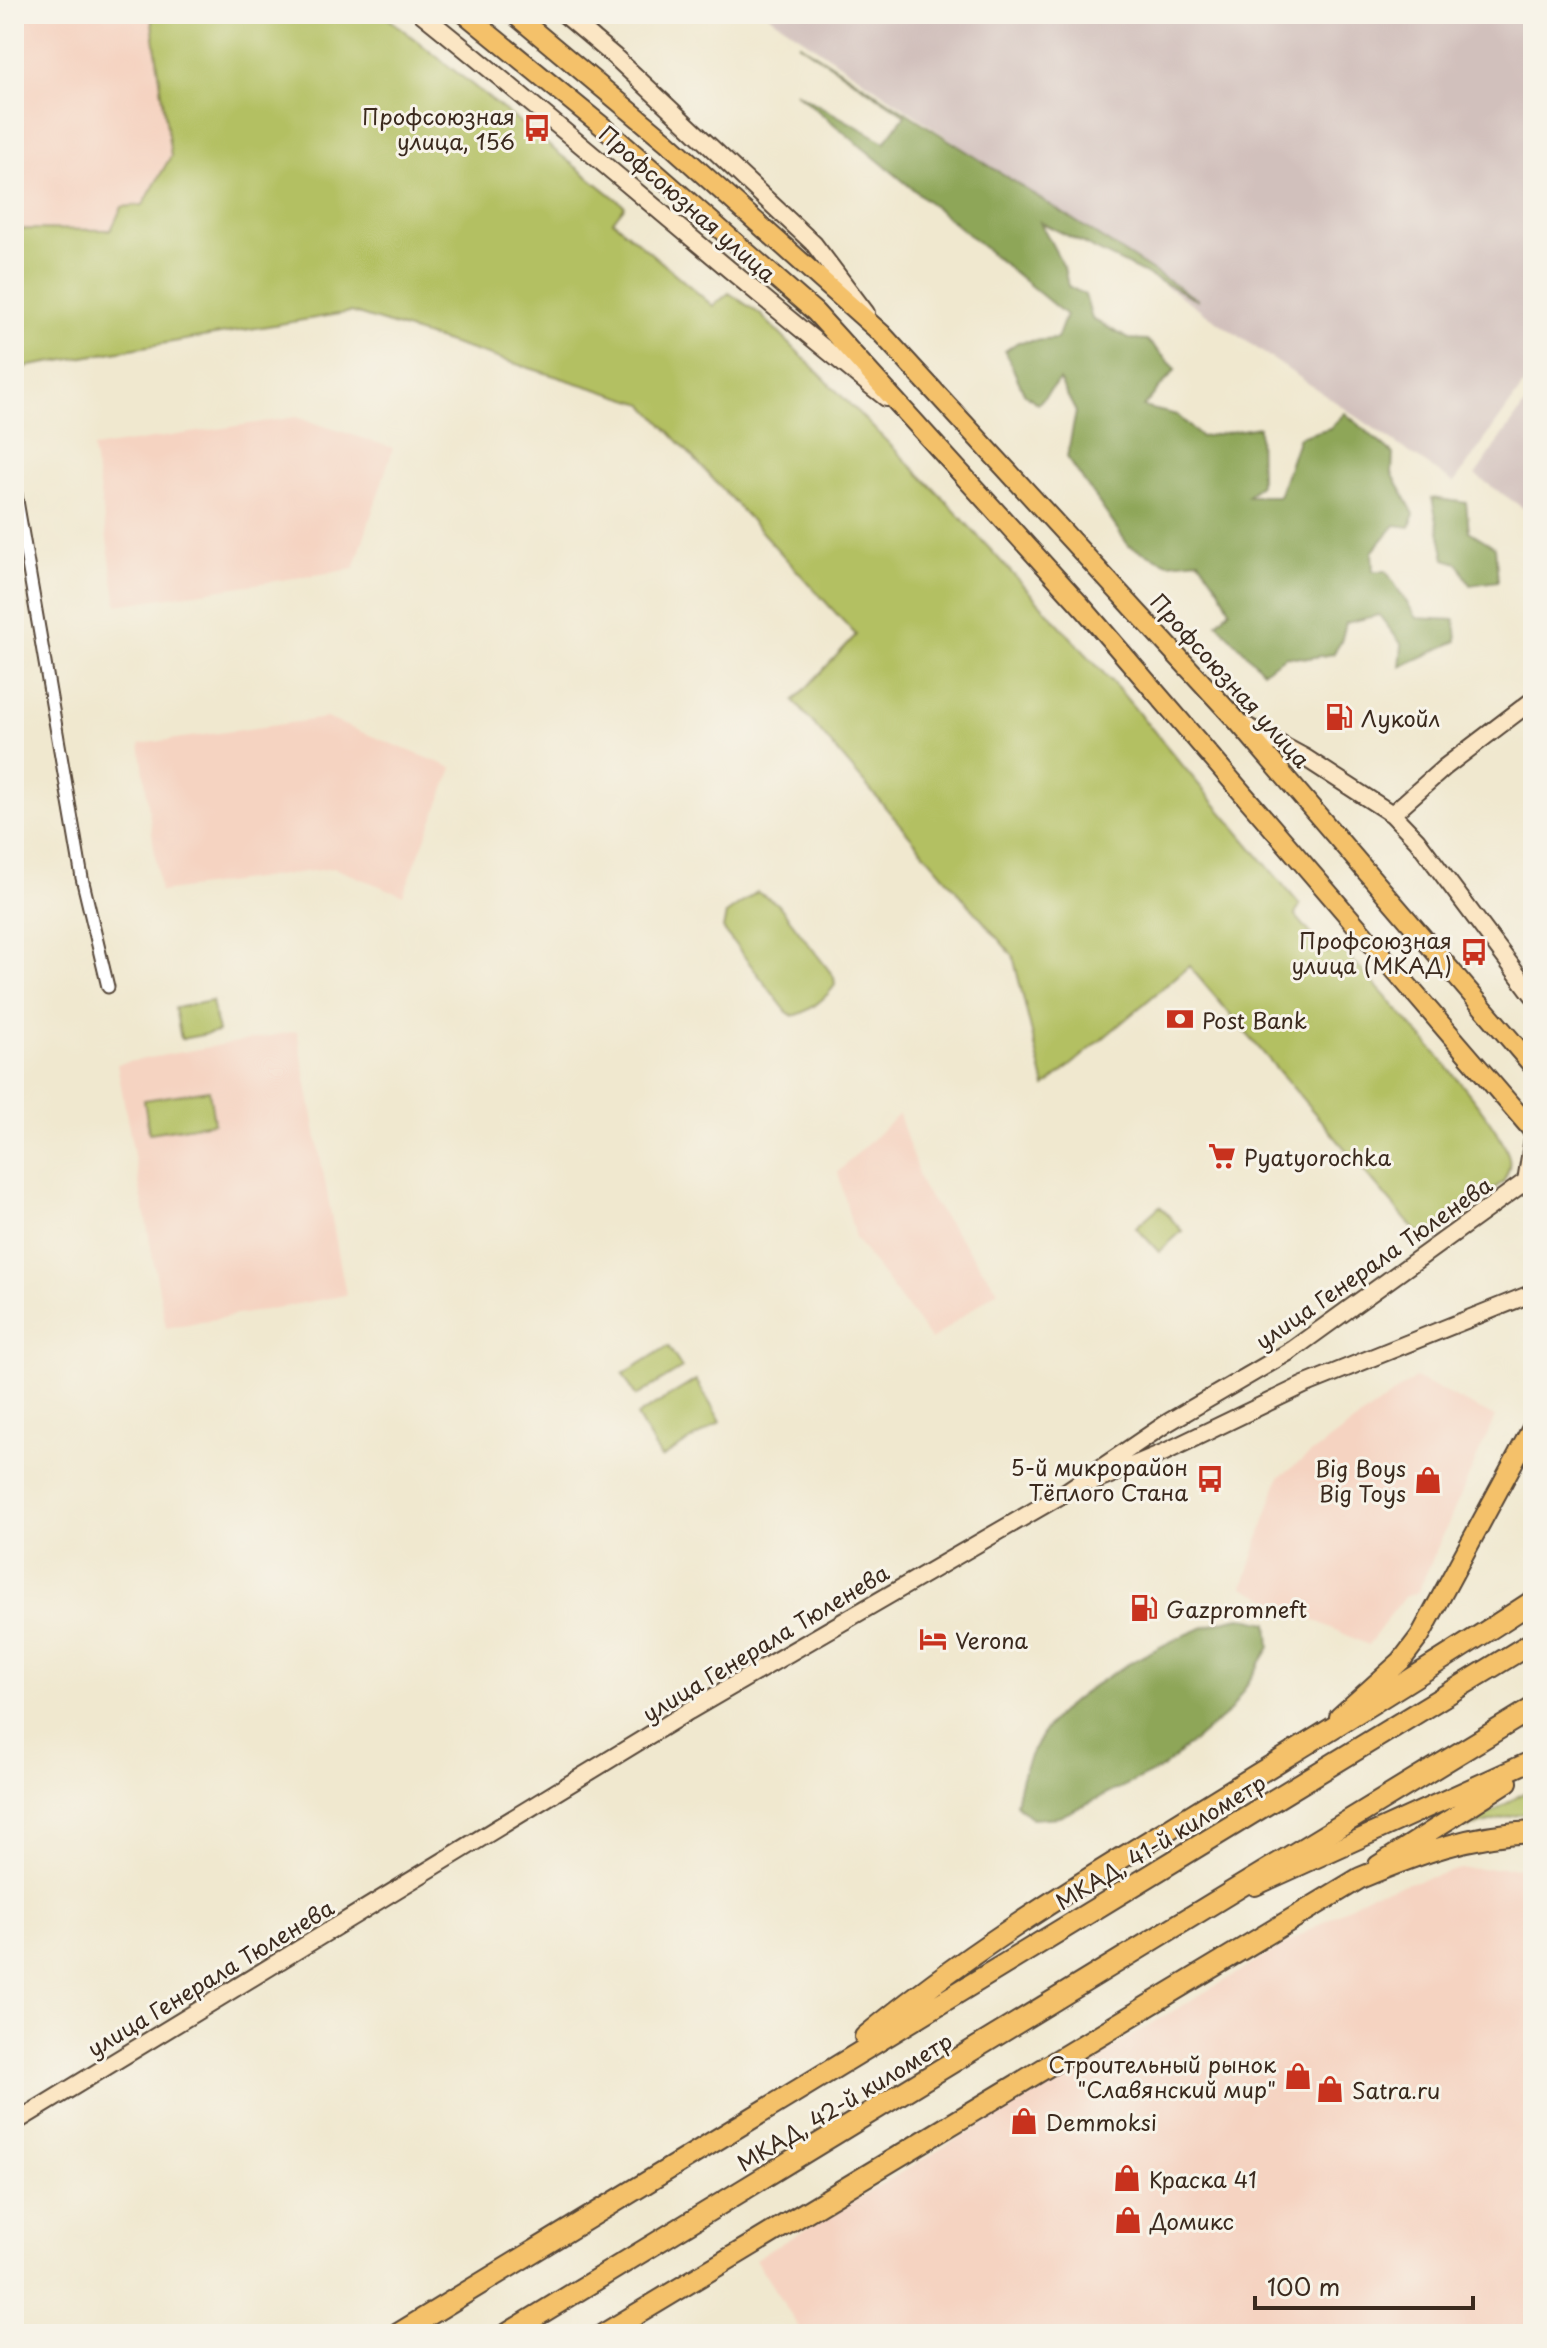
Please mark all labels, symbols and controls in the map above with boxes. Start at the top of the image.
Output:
place label: Профсоюзная улица, 156 [362,99,515,157]
bus stop icon: Профсоюзная улица, 156 [522,113,552,143]
street label: Профсоюзная улица [592,117,784,289]
street label: Профсоюзная улица [1144,585,1319,775]
place label: Лукойл [1361,701,1440,734]
fuel station icon: Лукойл [1324,702,1354,732]
place label: Профсоюзная улица (МКАД) [1291,923,1452,981]
bus stop icon: Профсоюзная улица (МКАД) [1459,937,1489,967]
place label: Post Bank [1202,1003,1307,1036]
bank icon: Post Bank [1165,1004,1195,1034]
place label: Pyatyorochka [1244,1140,1392,1173]
supermarket icon: Pyatyorochka [1207,1141,1237,1171]
street label: улица Генерала Тюленева [1248,1167,1498,1357]
place label: 5-й микрорайон Тёплого Стана [1011,1450,1188,1508]
place label: Big Boys Big Toys [1315,1451,1406,1509]
bus stop icon: 5-й микрорайон Тёплого Стана [1195,1464,1225,1494]
shop icon: Big Boys Big Toys [1413,1465,1443,1495]
street label: улица Генерала Тюленева [635,1555,895,1729]
place label: Gazpromneft [1166,1592,1307,1625]
fuel station icon: Gazpromneft [1129,1593,1159,1623]
place label: Verona [955,1623,1028,1656]
hotel icon: Verona [918,1624,948,1654]
street label: МКАД, 41-й километр [1049,1765,1271,1917]
street label: улица Генерала Тюленева [80,1890,340,2064]
street label: МКАД, 42-й километр [730,2023,958,2179]
place label: Строительный рынок "Славянский мир" [1048,2047,1277,2105]
shop icon: Строительный рынок "Славянский мир" [1283,2061,1313,2091]
place label: Satra.ru [1352,2073,1440,2106]
shop icon: Satra.ru [1315,2074,1345,2104]
place label: Demmoksi [1046,2105,1157,2138]
shop icon: Demmoksi [1009,2106,1039,2136]
place label: Краска 41 [1149,2162,1257,2195]
shop icon: Краска 41 [1112,2163,1142,2193]
place label: Домикс [1149,2204,1234,2237]
shop icon: Домикс [1113,2205,1143,2235]
scale bar [1255,2260,1473,2310]
text: 100 m [1267,2268,1340,2304]

